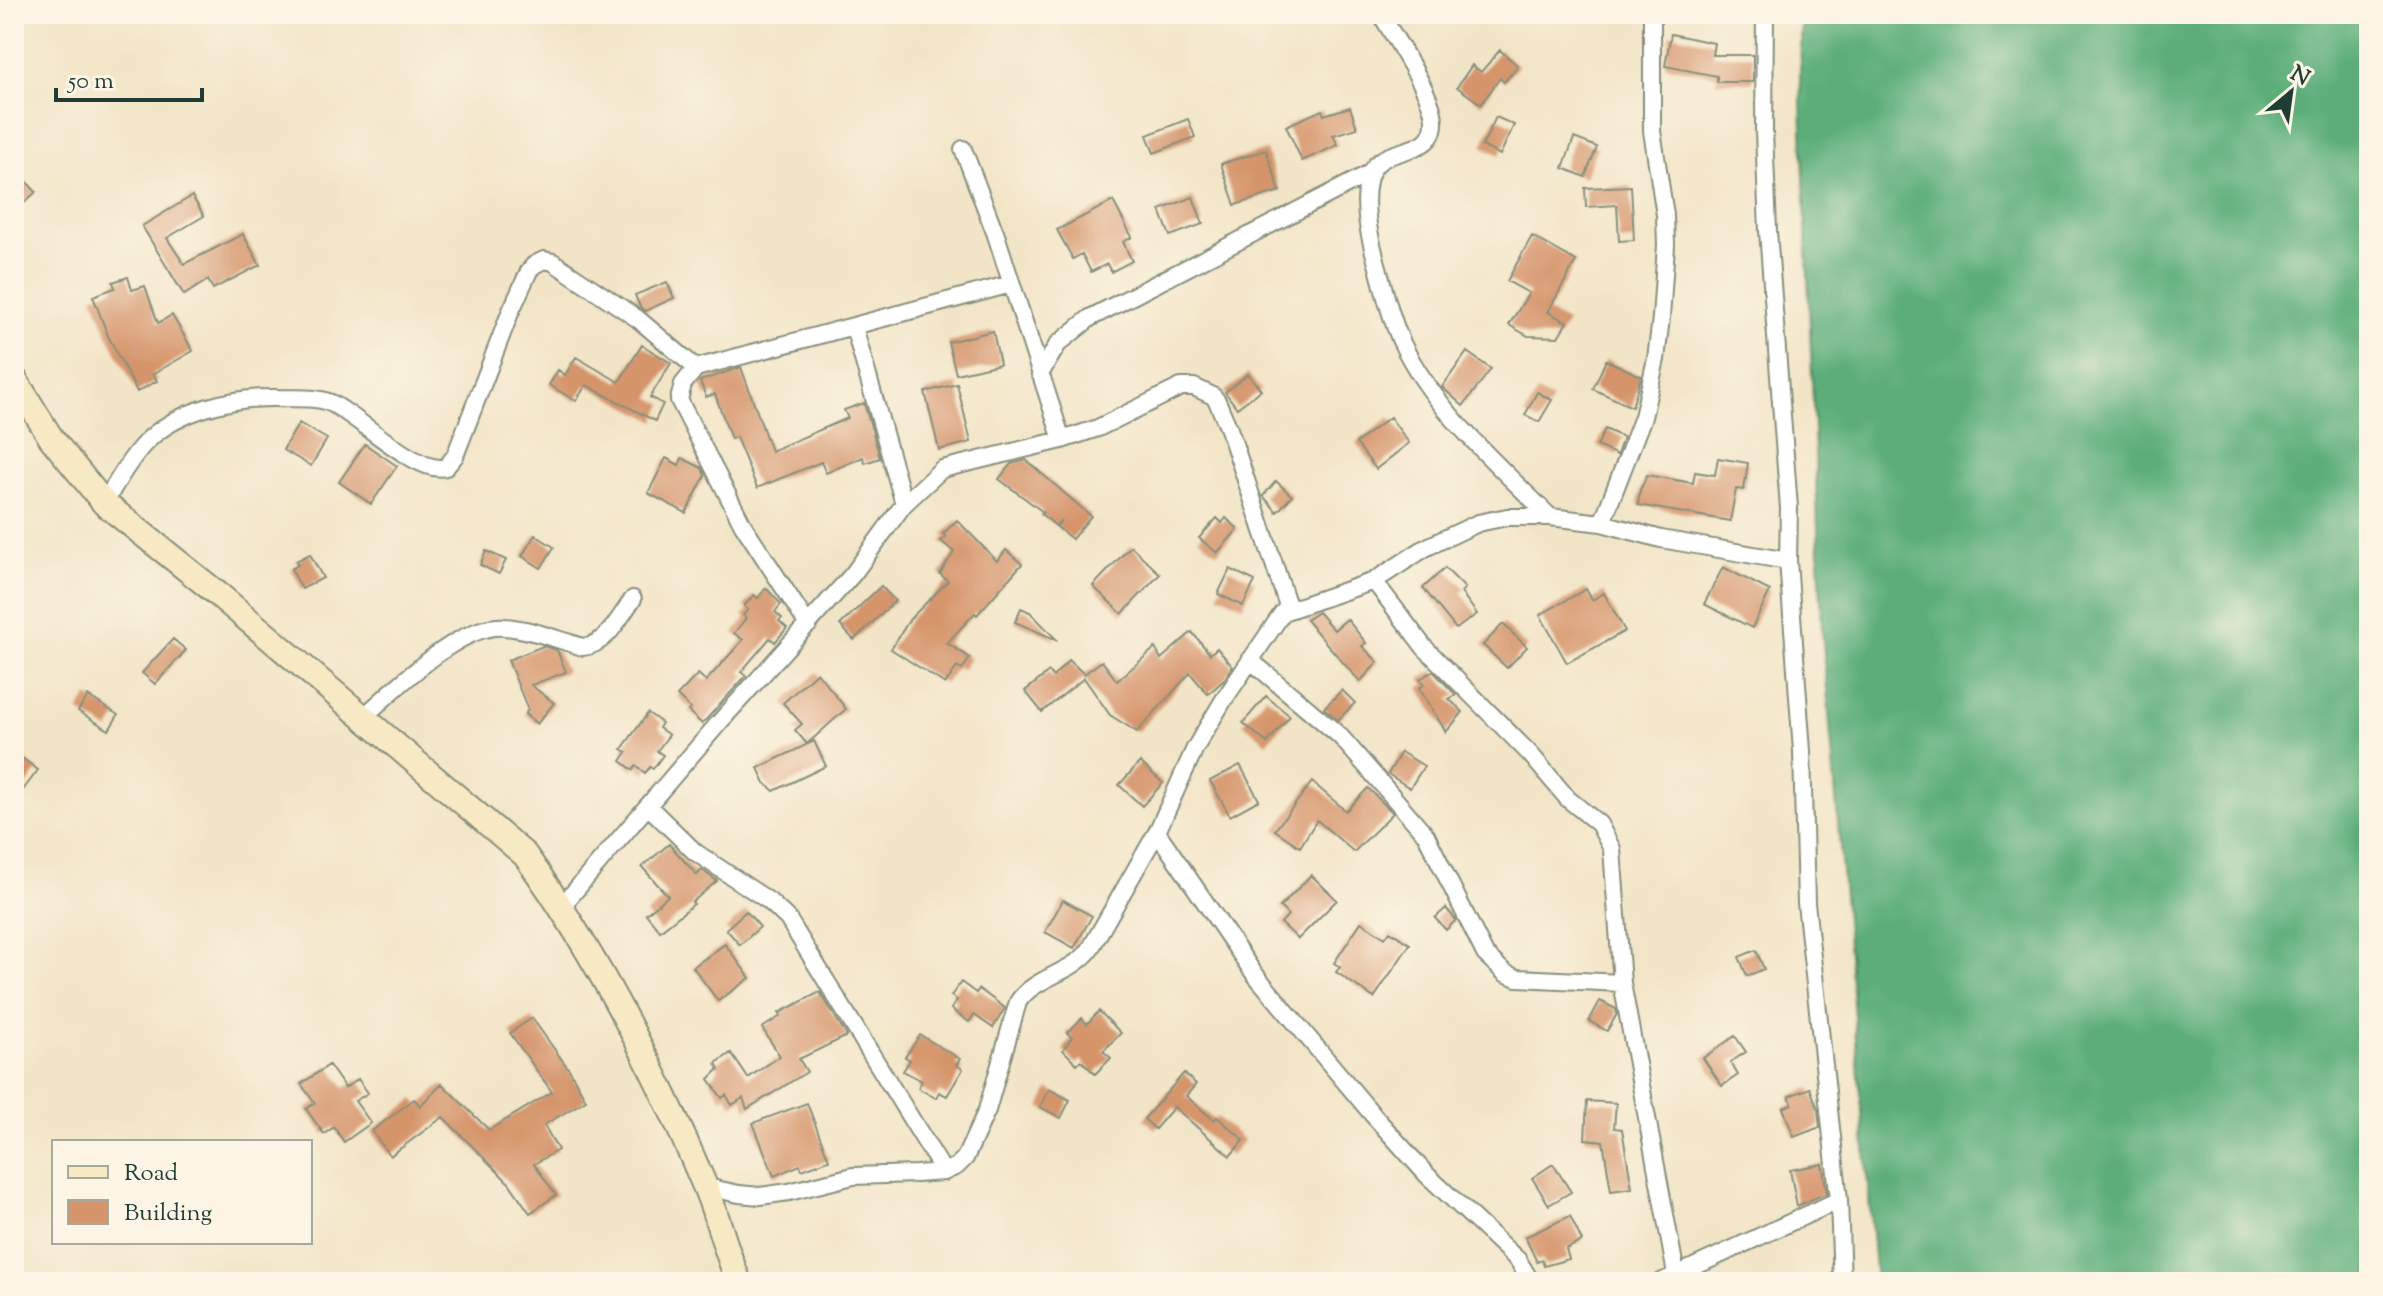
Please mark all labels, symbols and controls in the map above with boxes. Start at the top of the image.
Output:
scale bar [56,52,202,102]
north arrow [2251,52,2331,132]
text: N [2284,59,2315,96]
text: 50 m [66,65,114,99]
legend [52,1140,312,1244]
text: Road [124,1157,178,1191]
text: Building [124,1197,213,1231]

